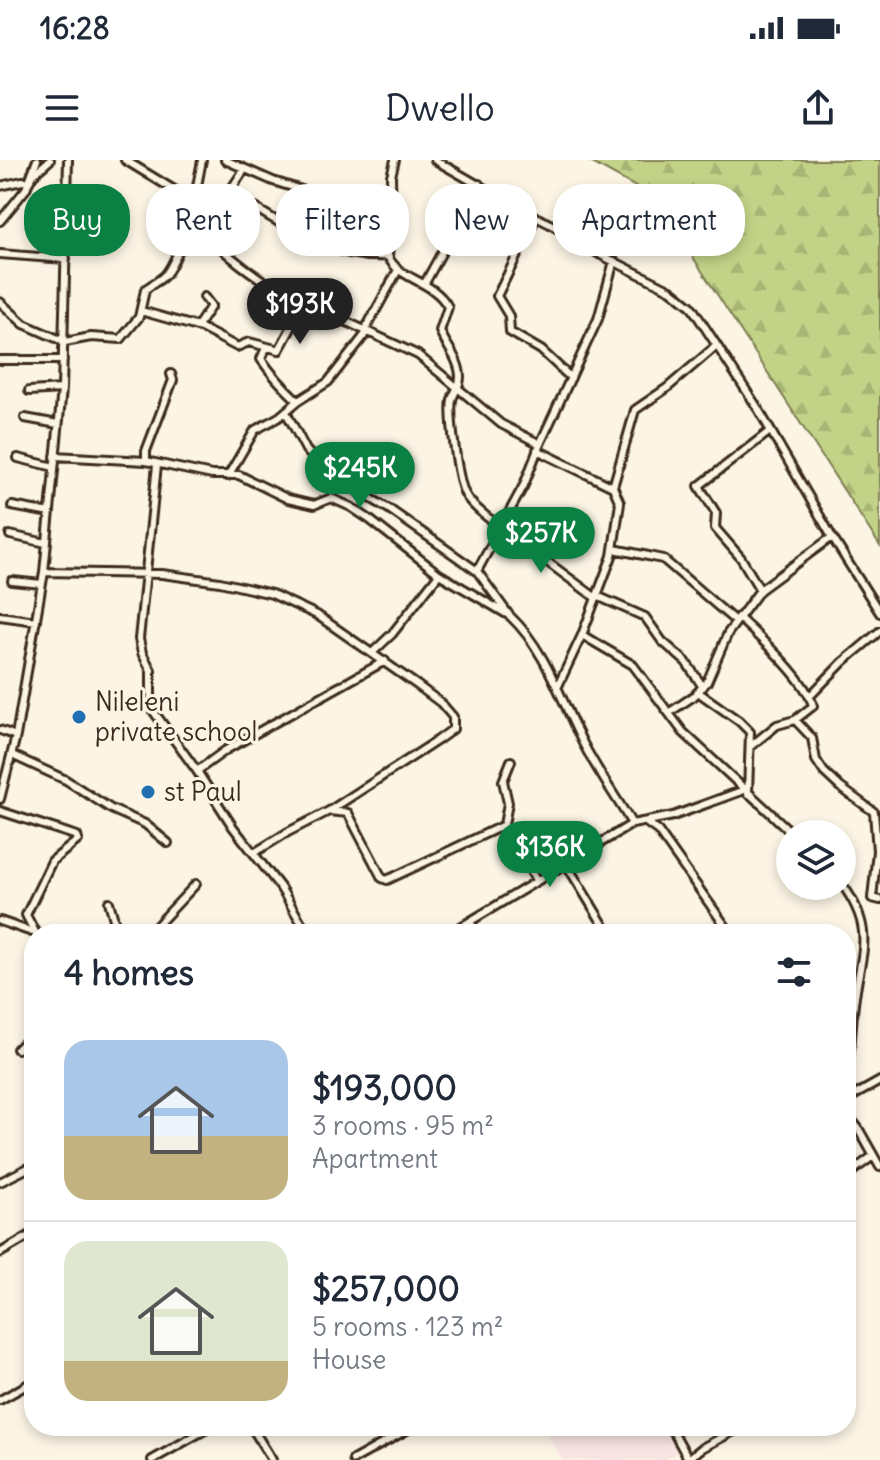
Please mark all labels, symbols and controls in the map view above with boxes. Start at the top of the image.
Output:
text: 16:28 [40,9,110,47]
icon: menu [40,86,84,130]
text: Dwello [385,86,495,131]
icon: share [796,86,840,130]
chip: Buy [24,184,130,256]
chip: Rent [146,184,260,256]
chip: Filters [276,184,409,256]
chip: New [425,184,537,256]
chip: Apartment [553,184,745,256]
pin: $193K [244,278,356,346]
text: $193K [265,287,335,320]
pin: $245K [304,442,416,510]
text: $245K [323,451,397,484]
pin: $257K [485,507,597,575]
text: $257K [505,516,577,549]
place label: Nileleni private school [95,685,257,748]
marker: Nileleni private school [70,708,88,726]
place label: st Paul [164,775,242,808]
marker: st Paul [139,783,157,801]
map controls [776,820,856,900]
button: layers [776,820,856,900]
pin: $136K [494,821,606,889]
text: $136K [515,830,585,863]
icon: filters [772,950,816,994]
text: 4 homes [64,951,194,994]
text: $193,000 [312,1066,457,1109]
icon: home [128,1072,224,1168]
text: 3 rooms · 95 m² [312,1109,494,1142]
text: Apartment [312,1142,438,1175]
text: $257,000 [312,1267,460,1310]
icon: home [128,1273,224,1369]
text: 5 rooms · 123 m² [312,1310,504,1343]
text: House [312,1343,386,1376]

